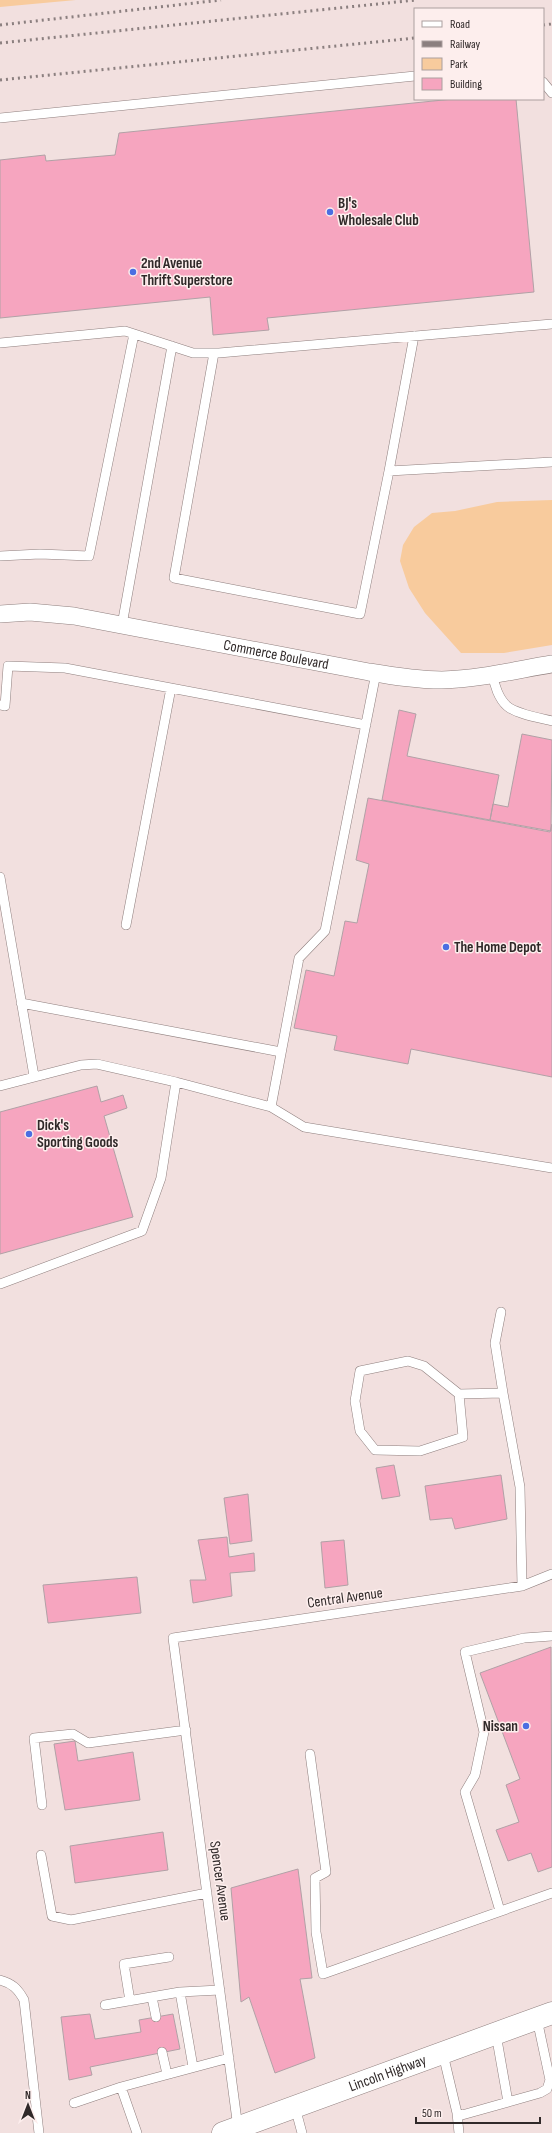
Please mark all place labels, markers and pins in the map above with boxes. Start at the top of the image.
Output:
place label: BJ's Wholesale Club [338,194,419,230]
marker: BJ's Wholesale Club [325,207,335,217]
place label: 2nd Avenue Thrift Superstore [141,254,233,290]
marker: 2nd Avenue Thrift Superstore [128,267,138,277]
place label: The Home Depot [454,938,541,957]
marker: The Home Depot [441,942,451,952]
place label: Dick's Sporting Goods [37,1116,119,1152]
marker: Dick's Sporting Goods [24,1129,34,1139]
place label: Nissan [483,1717,518,1736]
marker: Nissan [521,1721,531,1731]

